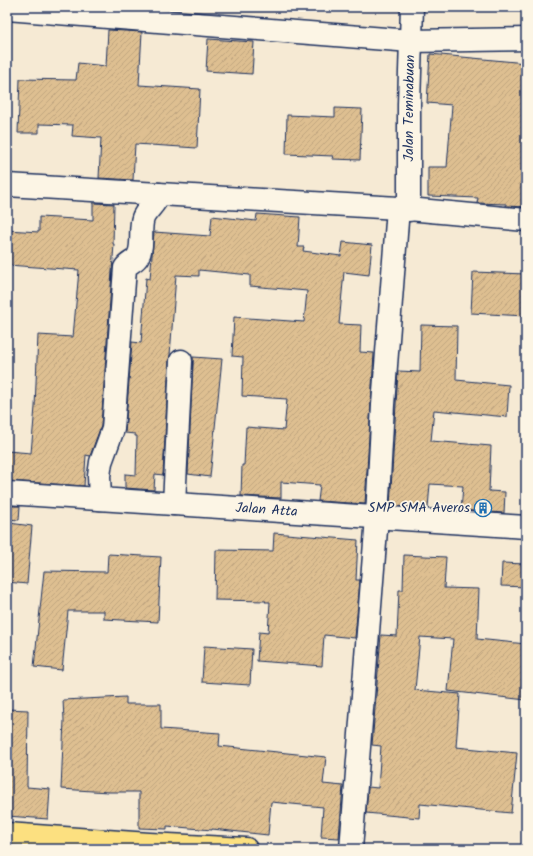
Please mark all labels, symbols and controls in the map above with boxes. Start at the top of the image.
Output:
street label: Jalan Teminabuan [398,54,422,161]
street label: Jalan Atta [235,497,298,523]
place label: SMP SMA Averos [368,497,470,519]
building icon: SMP SMA Averos [473,498,493,518]

